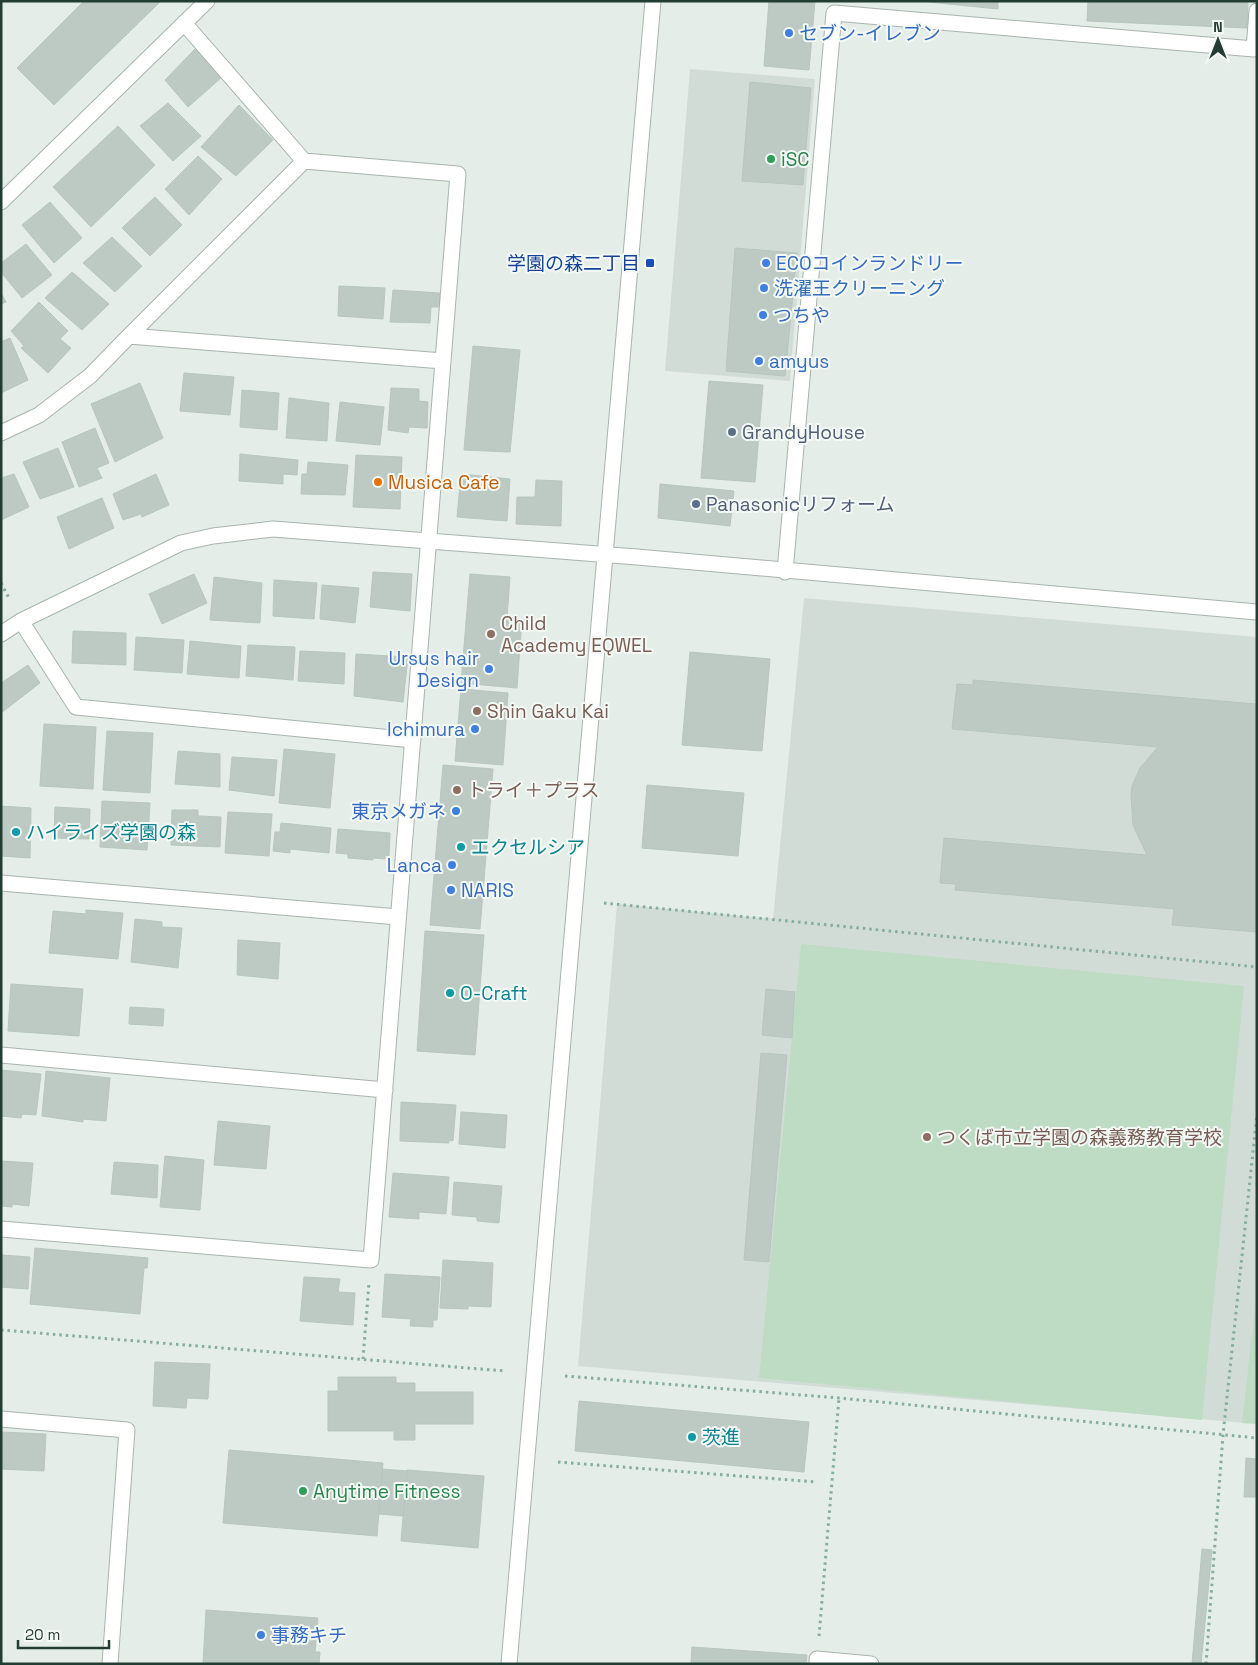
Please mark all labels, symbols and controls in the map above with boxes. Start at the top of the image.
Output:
north arrow [1193,15,1243,65]
text: N [1213,18,1223,36]
place label: セブン-イレブン [799,21,941,46]
marker: セブン-イレブン [783,27,795,39]
place label: iSC [781,147,810,172]
marker: iSC [765,153,777,165]
place label: 学園の森二丁目 [507,251,640,276]
place label: ECOコインランドリー [776,251,964,276]
marker: 学園の森二丁目 [644,257,656,269]
marker: ECOコインランドリー [760,257,772,269]
place label: 洗濯王クリーニング [774,276,945,301]
marker: 洗濯王クリーニング [758,282,770,294]
place label: つちや [773,303,830,328]
marker: つちや [757,309,769,321]
place label: amyus [769,349,829,374]
marker: amyus [753,355,765,367]
place label: GrandyHouse [742,420,865,445]
marker: GrandyHouse [726,426,738,438]
place label: Musica Cafe [388,470,500,495]
marker: Musica Cafe [372,476,384,488]
place label: Panasonicリフォーム [706,492,894,517]
marker: Panasonicリフォーム [690,498,702,510]
place label: Child Academy EQWEL [501,611,652,658]
marker: Child Academy EQWEL [485,628,497,640]
place label: Ursus hair Design [388,646,479,693]
marker: Ursus hair Design [483,663,495,675]
place label: Shin Gaku Kai [487,699,609,724]
marker: Shin Gaku Kai [471,705,483,717]
place label: Ichimura [387,717,465,742]
marker: Ichimura [469,723,481,735]
place label: トライ＋プラス [467,778,600,803]
marker: トライ＋プラス [451,784,463,796]
place label: 東京メガネ [351,799,446,824]
marker: 東京メガネ [450,805,462,817]
place label: ハイライズ学園の森 [26,820,196,845]
marker: ハイライズ学園の森 [10,826,22,838]
place label: エクセルシア [471,835,585,860]
marker: エクセルシア [455,841,467,853]
place label: Lanca [387,853,442,878]
marker: Lanca [446,859,458,871]
place label: NARIS [461,878,514,903]
marker: NARIS [445,884,457,896]
place label: O-Craft [460,981,528,1006]
marker: O-Craft [444,987,456,999]
place label: つくば市立学園の森義務教育学校 [937,1125,1222,1150]
marker: つくば市立学園の森義務教育学校 [921,1131,933,1143]
place label: 茨進 [702,1425,740,1450]
marker: 茨進 [686,1431,698,1443]
place label: Anytime Fitness [313,1479,461,1504]
marker: Anytime Fitness [297,1485,309,1497]
scale bar [18,1618,109,1650]
place label: 事務キチ [271,1623,347,1648]
text: 20 m [25,1625,60,1644]
marker: 事務キチ [255,1629,267,1641]

